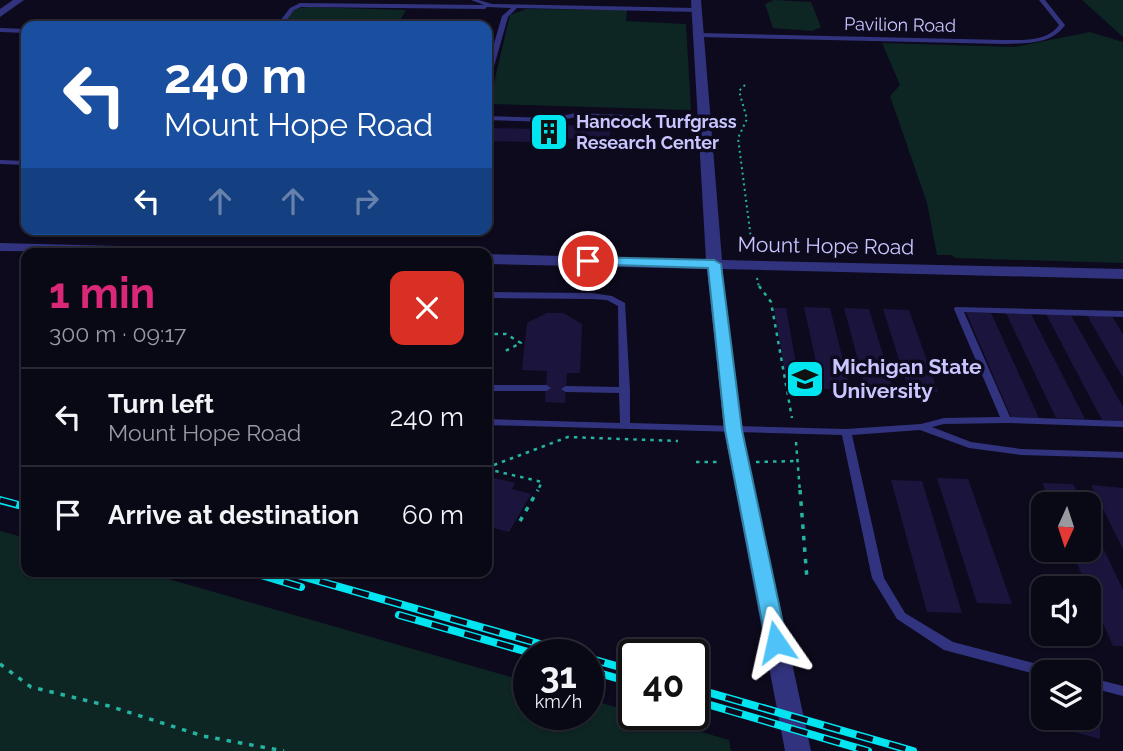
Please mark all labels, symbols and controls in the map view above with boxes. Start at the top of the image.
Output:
street label: Pavilion Road [844,13,956,36]
text: 240 m [164,47,307,104]
icon: left [49,49,140,140]
text: Mount Hope Road [164,106,433,143]
building icon: Hancock Turfgrass Research Center [528,111,570,153]
place label: Hancock Turfgrass Research Center [576,111,737,153]
icon: left [128,182,166,220]
icon: ahead [201,182,239,220]
icon: ahead [274,182,312,220]
icon: right [347,182,385,220]
pin [558,231,618,291]
street label: Mount Hope Road [738,231,914,260]
icon: arrive [569,242,607,280]
text: 1 min [49,269,155,318]
button: close [390,271,464,345]
text: 300 m · 09:17 [49,320,186,347]
place label: Michigan State University [832,354,982,403]
school or university icon: Michigan State University [784,358,826,400]
text: Turn left [108,389,214,419]
icon: left [49,398,87,436]
text: 240 m [390,402,464,432]
text: Mount Hope Road [108,419,301,446]
north arrow [1031,492,1101,562]
map controls [1031,492,1101,730]
icon: arrive [49,496,87,534]
text: Arrive at destination [108,500,359,530]
text: 60 m [402,500,464,530]
button: sound [1031,576,1101,646]
position arrow [739,605,813,679]
speed limit sign: 40 [618,639,709,730]
text: 31 [540,655,577,696]
button: layers [1031,660,1101,730]
text: km/h [535,691,582,712]

